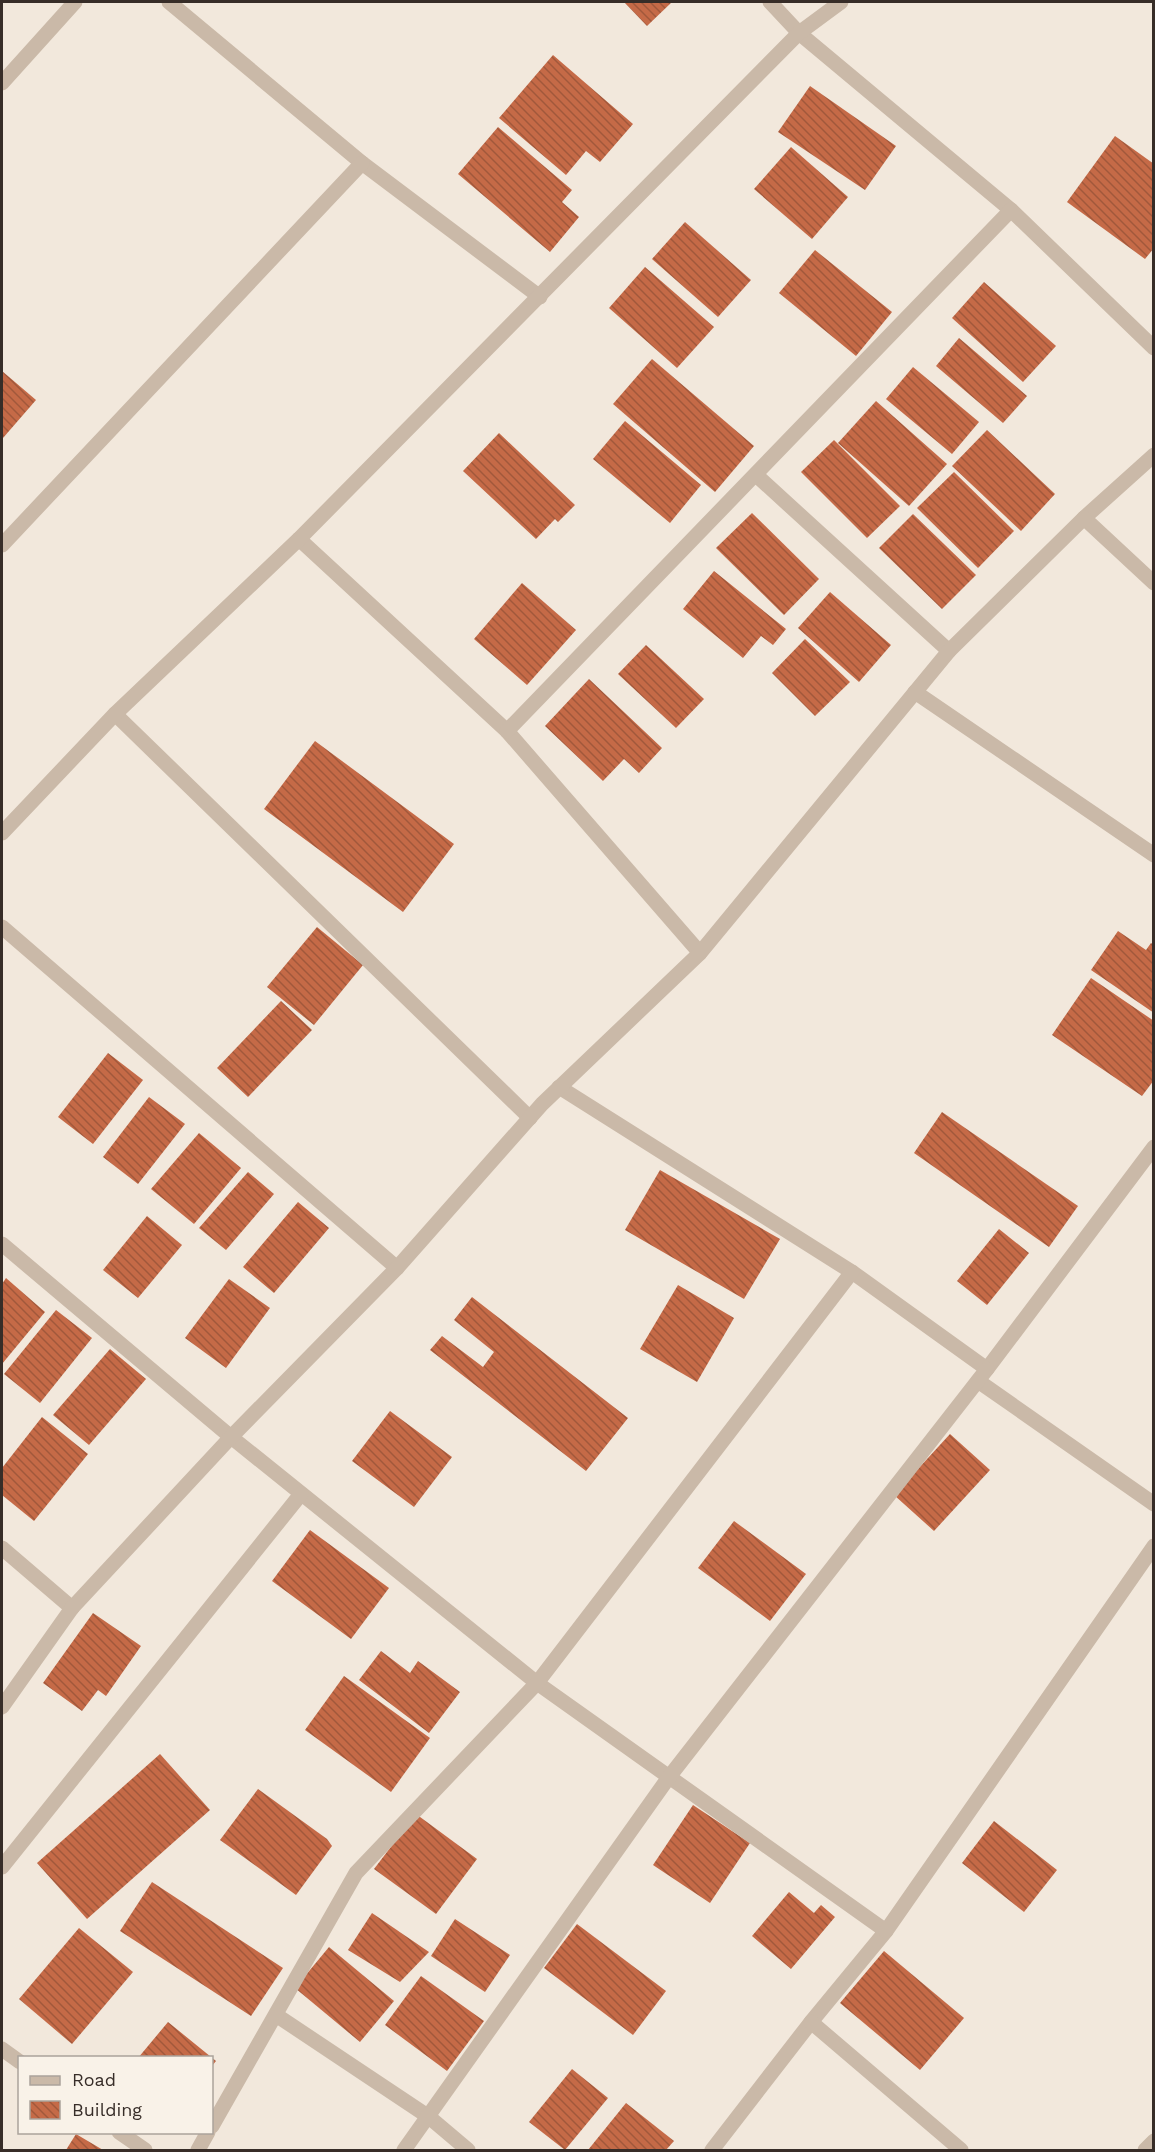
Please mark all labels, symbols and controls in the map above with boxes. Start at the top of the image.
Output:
legend [18,2056,213,2134]
text: Road [72,2069,116,2090]
text: Building [72,2099,142,2120]

